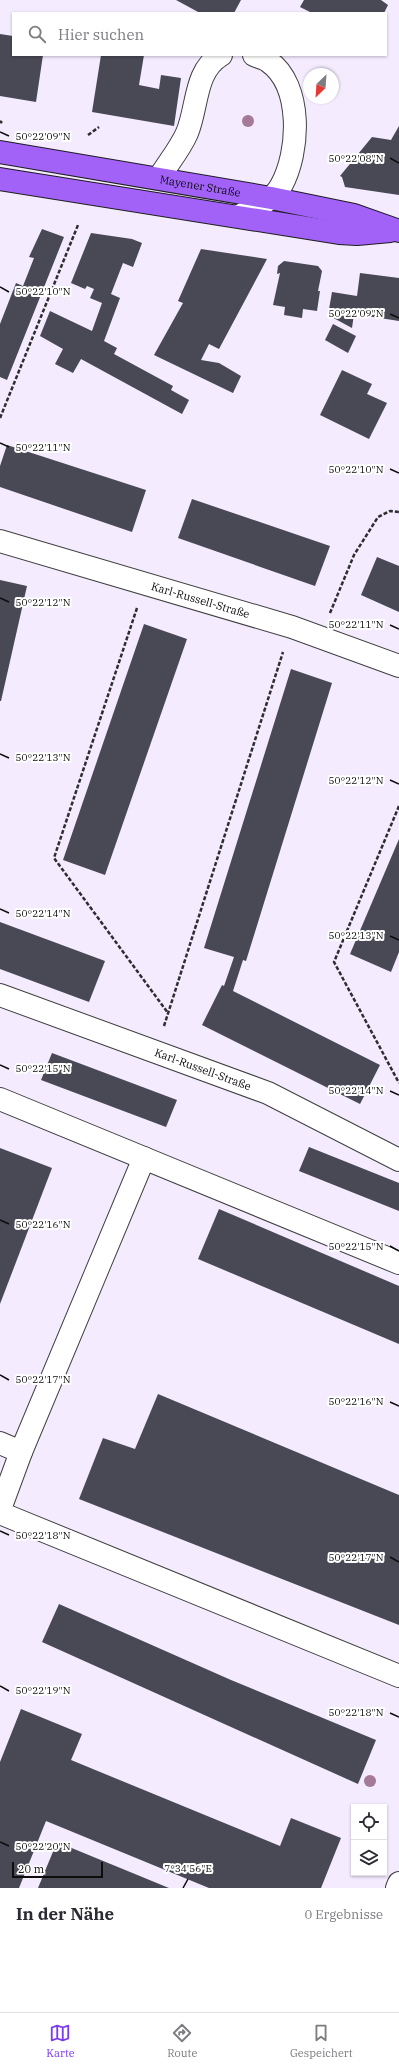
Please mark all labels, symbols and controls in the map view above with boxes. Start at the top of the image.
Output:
search box [12,12,387,56]
icon: search [26,23,48,45]
text: Hier suchen [58,25,144,44]
north arrow [303,68,339,104]
text: 50°22'09"N [16,130,71,143]
text: 50°22'08"N [329,152,384,165]
street label: Mayener Straße [159,172,242,200]
text: 50°22'10"N [16,285,71,298]
text: 50°22'09"N [329,307,384,320]
text: 50°22'11"N [16,441,71,454]
text: 50°22'10"N [329,463,384,476]
street label: Karl-Russell-Straße [150,579,251,621]
text: 50°22'12"N [16,596,71,609]
text: 50°22'11"N [329,618,384,631]
text: 50°22'13"N [16,751,71,764]
text: 50°22'12"N [329,774,384,787]
text: 50°22'14"N [16,907,71,920]
text: 50°22'13"N [329,929,384,942]
street label: Karl-Russell-Straße [153,1045,253,1093]
text: 50°22'15"N [16,1062,71,1075]
text: 50°22'14"N [329,1084,384,1097]
text: 50°22'16"N [16,1218,71,1231]
text: 50°22'15"N [329,1240,384,1253]
text: 50°22'17"N [16,1373,71,1386]
text: 50°22'16"N [329,1395,384,1408]
text: 50°22'18"N [16,1529,71,1542]
text: 50°22'17"N [329,1551,384,1564]
text: 50°22'19"N [16,1684,71,1697]
text: 50°22'18"N [329,1706,384,1719]
map controls [351,1804,387,1876]
button: locate [351,1804,387,1840]
text: 50°22'20"N [16,1840,71,1853]
button: layers [351,1840,387,1876]
scale bar [12,1860,103,1879]
text: 20 m [18,1862,44,1876]
text: 7°34'56"E [164,1862,212,1875]
text: In der Nähe [16,1903,114,1925]
text: 0 Ergebnisse [304,1906,383,1923]
tab: Karte [46,2022,75,2060]
tab: Route [167,2022,197,2060]
tab: Gespeichert [290,2022,353,2060]

